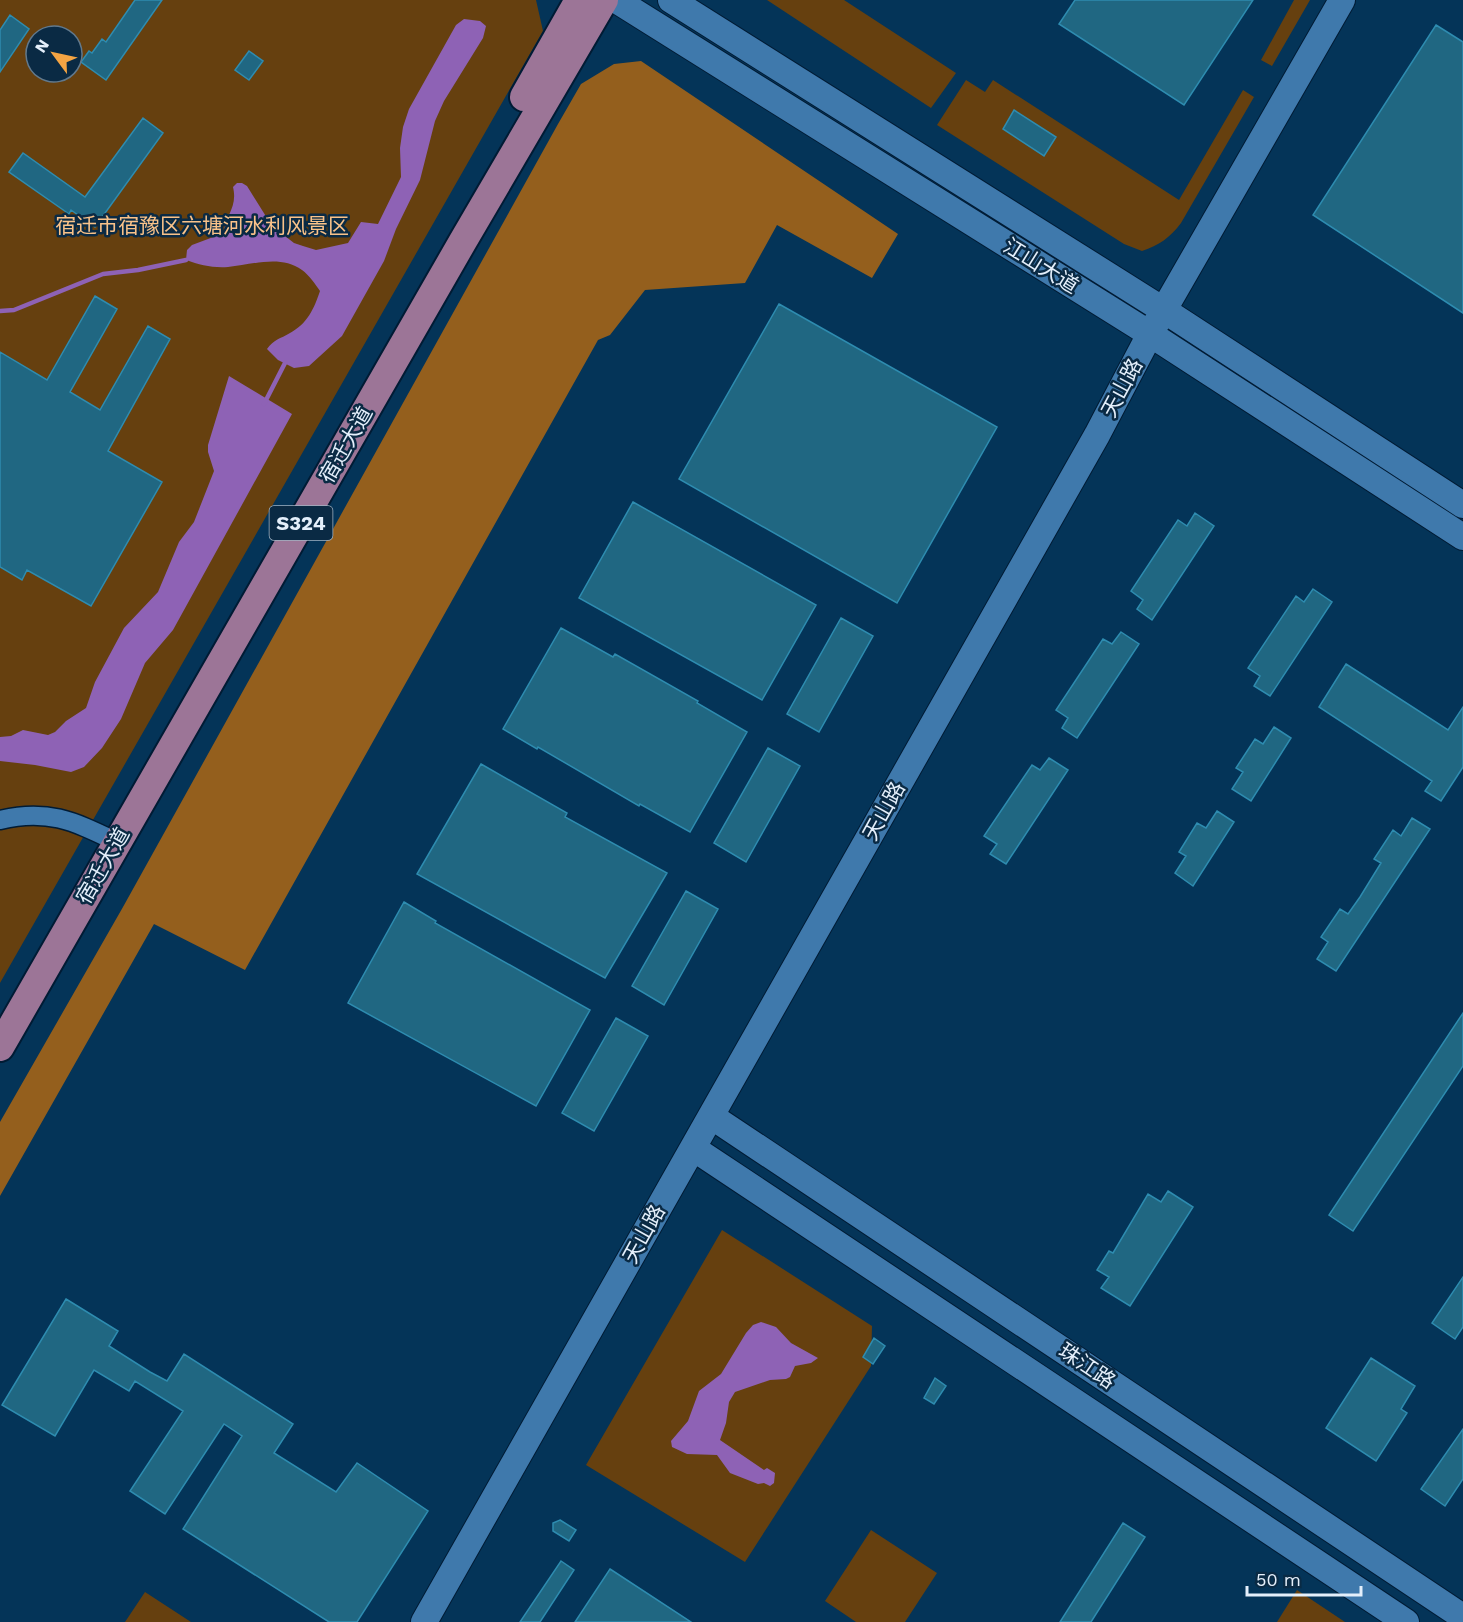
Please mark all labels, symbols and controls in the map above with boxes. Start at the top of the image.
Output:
north arrow [24,24,84,84]
text: N [31,36,53,56]
park label: 宿迁市宿豫区六塘河水利风景区 [55,213,349,238]
street label: 江山大道 [999,233,1084,298]
street label: 天山路 [1096,354,1147,421]
street label: 宿迁大道 [314,402,377,487]
road number: S324 [270,506,332,540]
street label: 天山路 [857,777,910,844]
street label: 宿迁大道 [71,823,134,908]
street label: 天山路 [617,1200,670,1267]
street label: 珠江路 [1054,1338,1120,1394]
scale bar [1247,1559,1361,1597]
text: 50 m [1256,1569,1301,1590]

